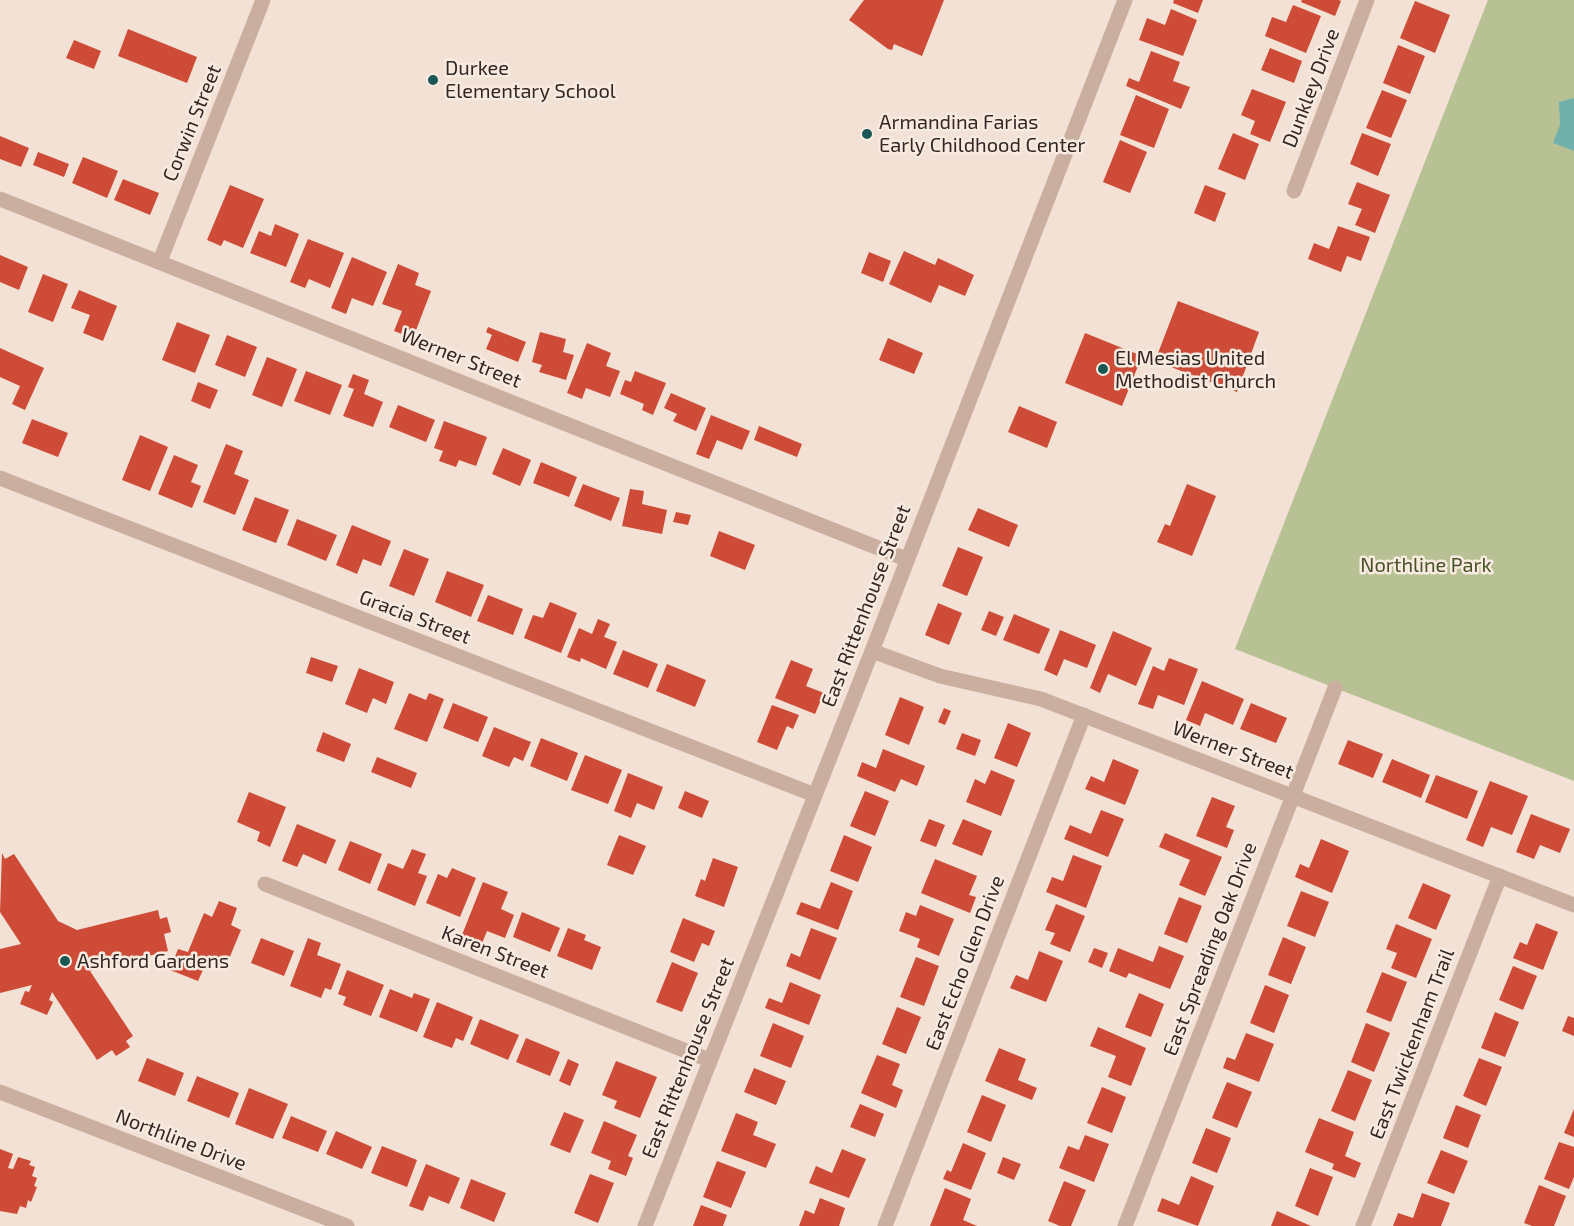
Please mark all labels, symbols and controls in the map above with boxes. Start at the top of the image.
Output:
street label: Dunkley Drive [1277,25,1345,151]
place label: Durkee Elementary School [445,56,616,103]
street label: Corwin Street [158,61,226,185]
marker: Durkee Elementary School [426,73,440,87]
place label: Armandina Farias Early Childhood Center [879,110,1086,157]
marker: Armandina Farias Early Childhood Center [860,127,874,141]
street label: Werner Street [397,323,525,393]
place label: El Mesias United Methodist Church [1115,346,1276,393]
marker: El Mesias United Methodist Church [1096,362,1110,376]
street label: East Rittenhouse Street [816,501,916,711]
park label: Northline Park [1360,553,1492,577]
street label: Gracia Street [356,585,474,649]
street label: Werner Street [1169,716,1297,784]
street label: East Spreading Oak Drive [1158,839,1262,1059]
street label: East Echo Glen Drive [921,872,1009,1054]
street label: Karen Street [438,921,552,983]
street label: East Twickenham Trail [1365,945,1459,1143]
place label: Ashford Gardens [77,949,229,973]
marker: Ashford Gardens [58,954,72,968]
street label: East Rittenhouse Street [637,954,739,1162]
street label: Northline Drive [112,1104,250,1176]

